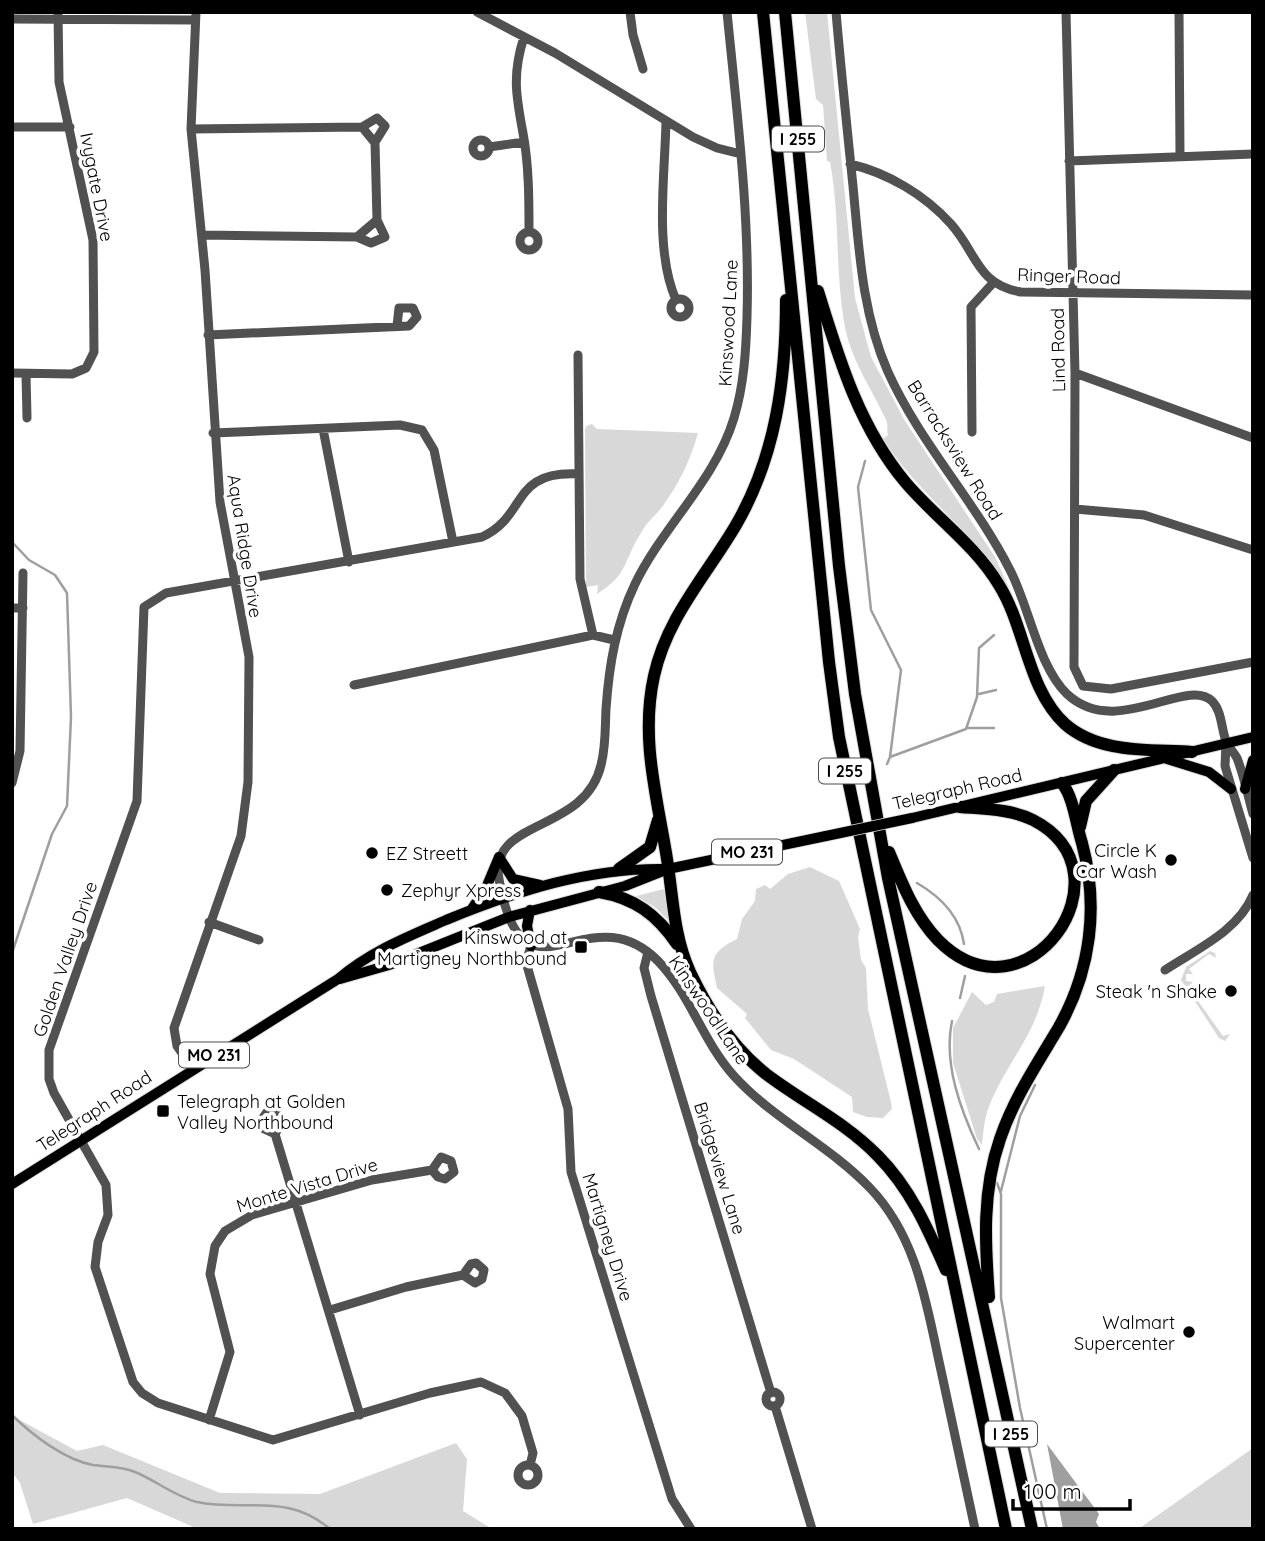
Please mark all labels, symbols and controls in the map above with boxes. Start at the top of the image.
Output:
road number: I 255 [772,127,824,152]
street label: Ivygate Drive [75,131,119,243]
street label: Kinswood Lane [713,259,743,387]
street label: Ringer Road [1017,263,1121,289]
street label: Lind Road [1046,308,1070,392]
street label: Barracksview Road [903,376,1007,524]
street label: Aqua Ridge Drive [222,473,268,619]
road number: I 255 [819,758,871,784]
street label: Telegraph Road [890,763,1024,815]
road number: MO 231 [712,839,782,864]
place label: Circle K Car Wash [1076,839,1157,883]
place label: EZ Streett [386,842,468,865]
marker: EZ Streett [364,845,380,861]
marker: Circle K Car Wash [1163,852,1179,868]
street label: Golden Valley Drive [28,878,102,1040]
place label: Zephyr Xpress [401,879,521,902]
marker: Zephyr Xpress [379,882,395,898]
place label: Kinswood at Martigney Northbound [377,926,567,970]
marker: Kinswood at Martigney Northbound [573,939,589,955]
street label: Kinswood Lane [664,951,754,1069]
place label: Steak 'n Shake [1096,980,1217,1003]
marker: Steak 'n Shake [1223,983,1239,999]
road number: MO 231 [179,1042,249,1068]
street label: Telegraph Road [32,1065,156,1157]
place label: Telegraph at Golden Valley Northbound [177,1090,346,1134]
street label: Bridgeview Lane [689,1099,751,1237]
marker: Telegraph at Golden Valley Northbound [155,1103,171,1119]
street label: Monte Vista Drive [233,1153,381,1217]
street label: Martigney Drive [578,1170,638,1304]
place label: Walmart Supercenter [1074,1311,1175,1355]
marker: Walmart Supercenter [1181,1324,1197,1340]
road number: I 255 [985,1422,1037,1446]
scale bar [1013,1468,1130,1512]
text: 100 m [1024,1478,1082,1504]

